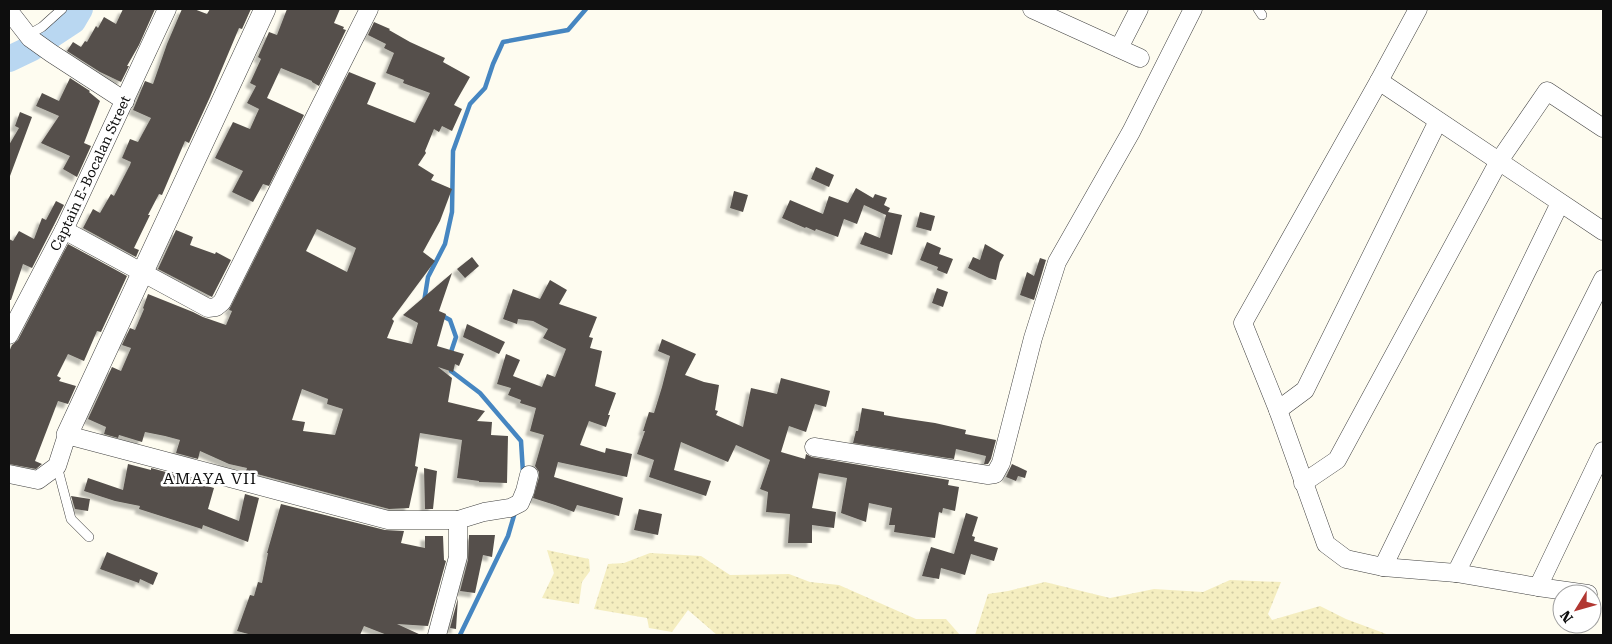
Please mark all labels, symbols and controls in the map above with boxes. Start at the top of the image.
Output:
street label: Captain E-Bocalan Street [47,93,134,254]
district label: AMAYA VII [163,469,257,488]
north arrow [1552,584,1602,634]
text: N [1557,608,1576,626]

